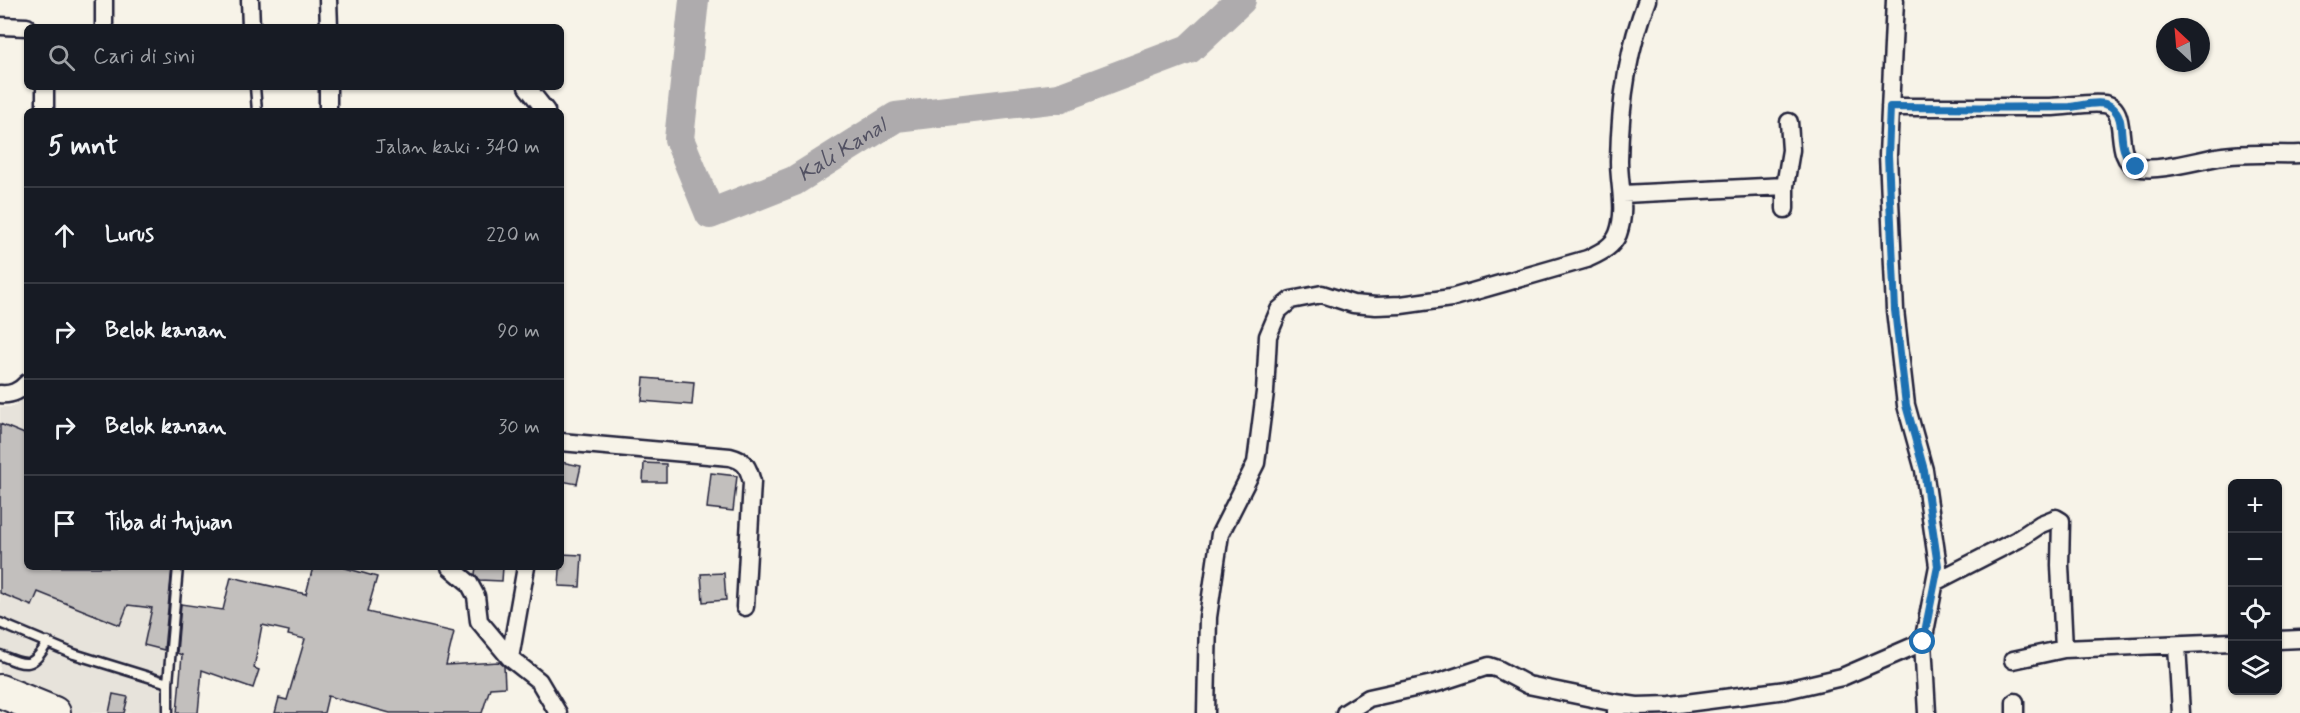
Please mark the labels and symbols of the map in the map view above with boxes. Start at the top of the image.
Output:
north arrow [2156,18,2210,72]
water label: Kali Kanal [793,111,894,189]
route end [2122,153,2148,179]
route start [1909,628,1935,654]

